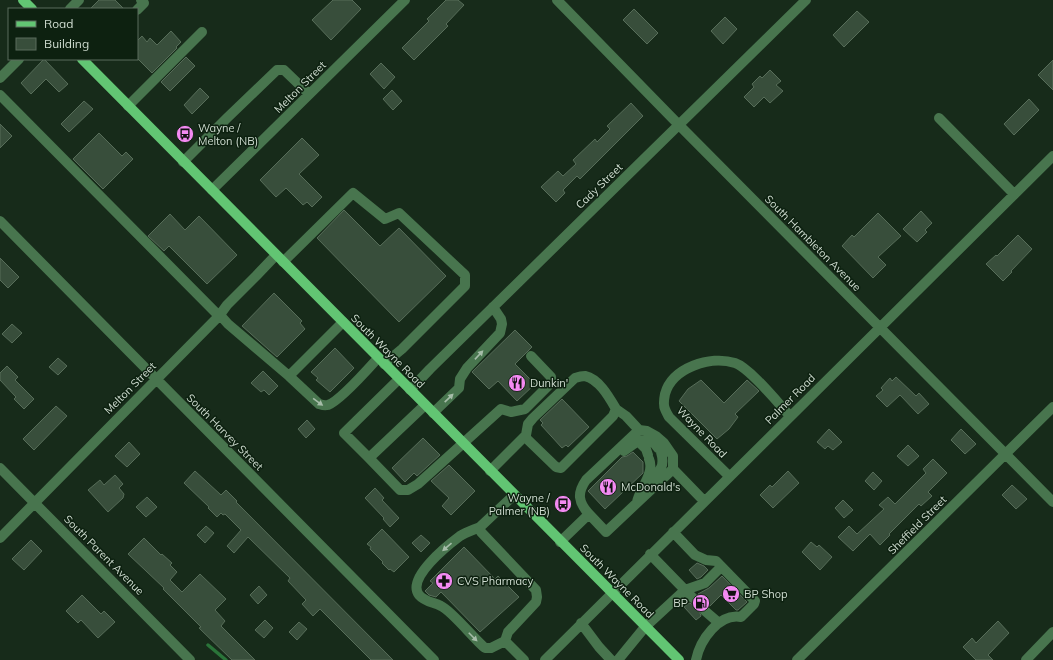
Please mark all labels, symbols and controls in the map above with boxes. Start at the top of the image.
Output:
legend [8,8,138,60]
text: Road [44,16,73,31]
text: Building [44,36,89,51]
street label: Melton Street [271,58,329,116]
place label: Wayne / Melton (NB) [198,121,258,148]
bus stop icon: Wayne / Melton (NB) [175,124,195,144]
street label: Cady Street [573,160,625,212]
street label: South Hambleton Avenue [762,192,864,294]
street label: South Wayne Road [348,311,428,391]
one-way arrow [474,350,483,360]
street label: Melton Street [101,359,159,417]
street label: Palmer Road [762,371,818,427]
restaurant icon: Dunkin' [507,373,527,393]
place label: Dunkin' [530,376,568,390]
street label: South Harvey Street [184,391,266,473]
one-way arrow [444,393,454,402]
one-way arrow [313,398,323,406]
street label: Wayne Road [674,403,730,461]
restaurant icon: McDonald's [598,477,618,497]
place label: McDonald's [621,480,681,494]
place label: Wayne / Palmer (NB) [489,491,551,518]
street label: Sheffield Street [885,492,950,557]
bus stop icon: Wayne / Palmer (NB) [553,494,573,514]
street label: South Parent Avenue [61,512,147,598]
street label: South Wayne Road [577,541,657,621]
one-way arrow [442,542,451,551]
pharmacy icon: CVS Pharmacy [434,571,454,591]
place label: CVS Pharmacy [457,574,534,588]
supermarket icon: BP Shop [721,584,741,604]
place label: BP Shop [744,587,788,601]
fuel station icon: BP [691,593,711,613]
place label: BP [673,596,688,610]
one-way arrow [468,632,478,642]

